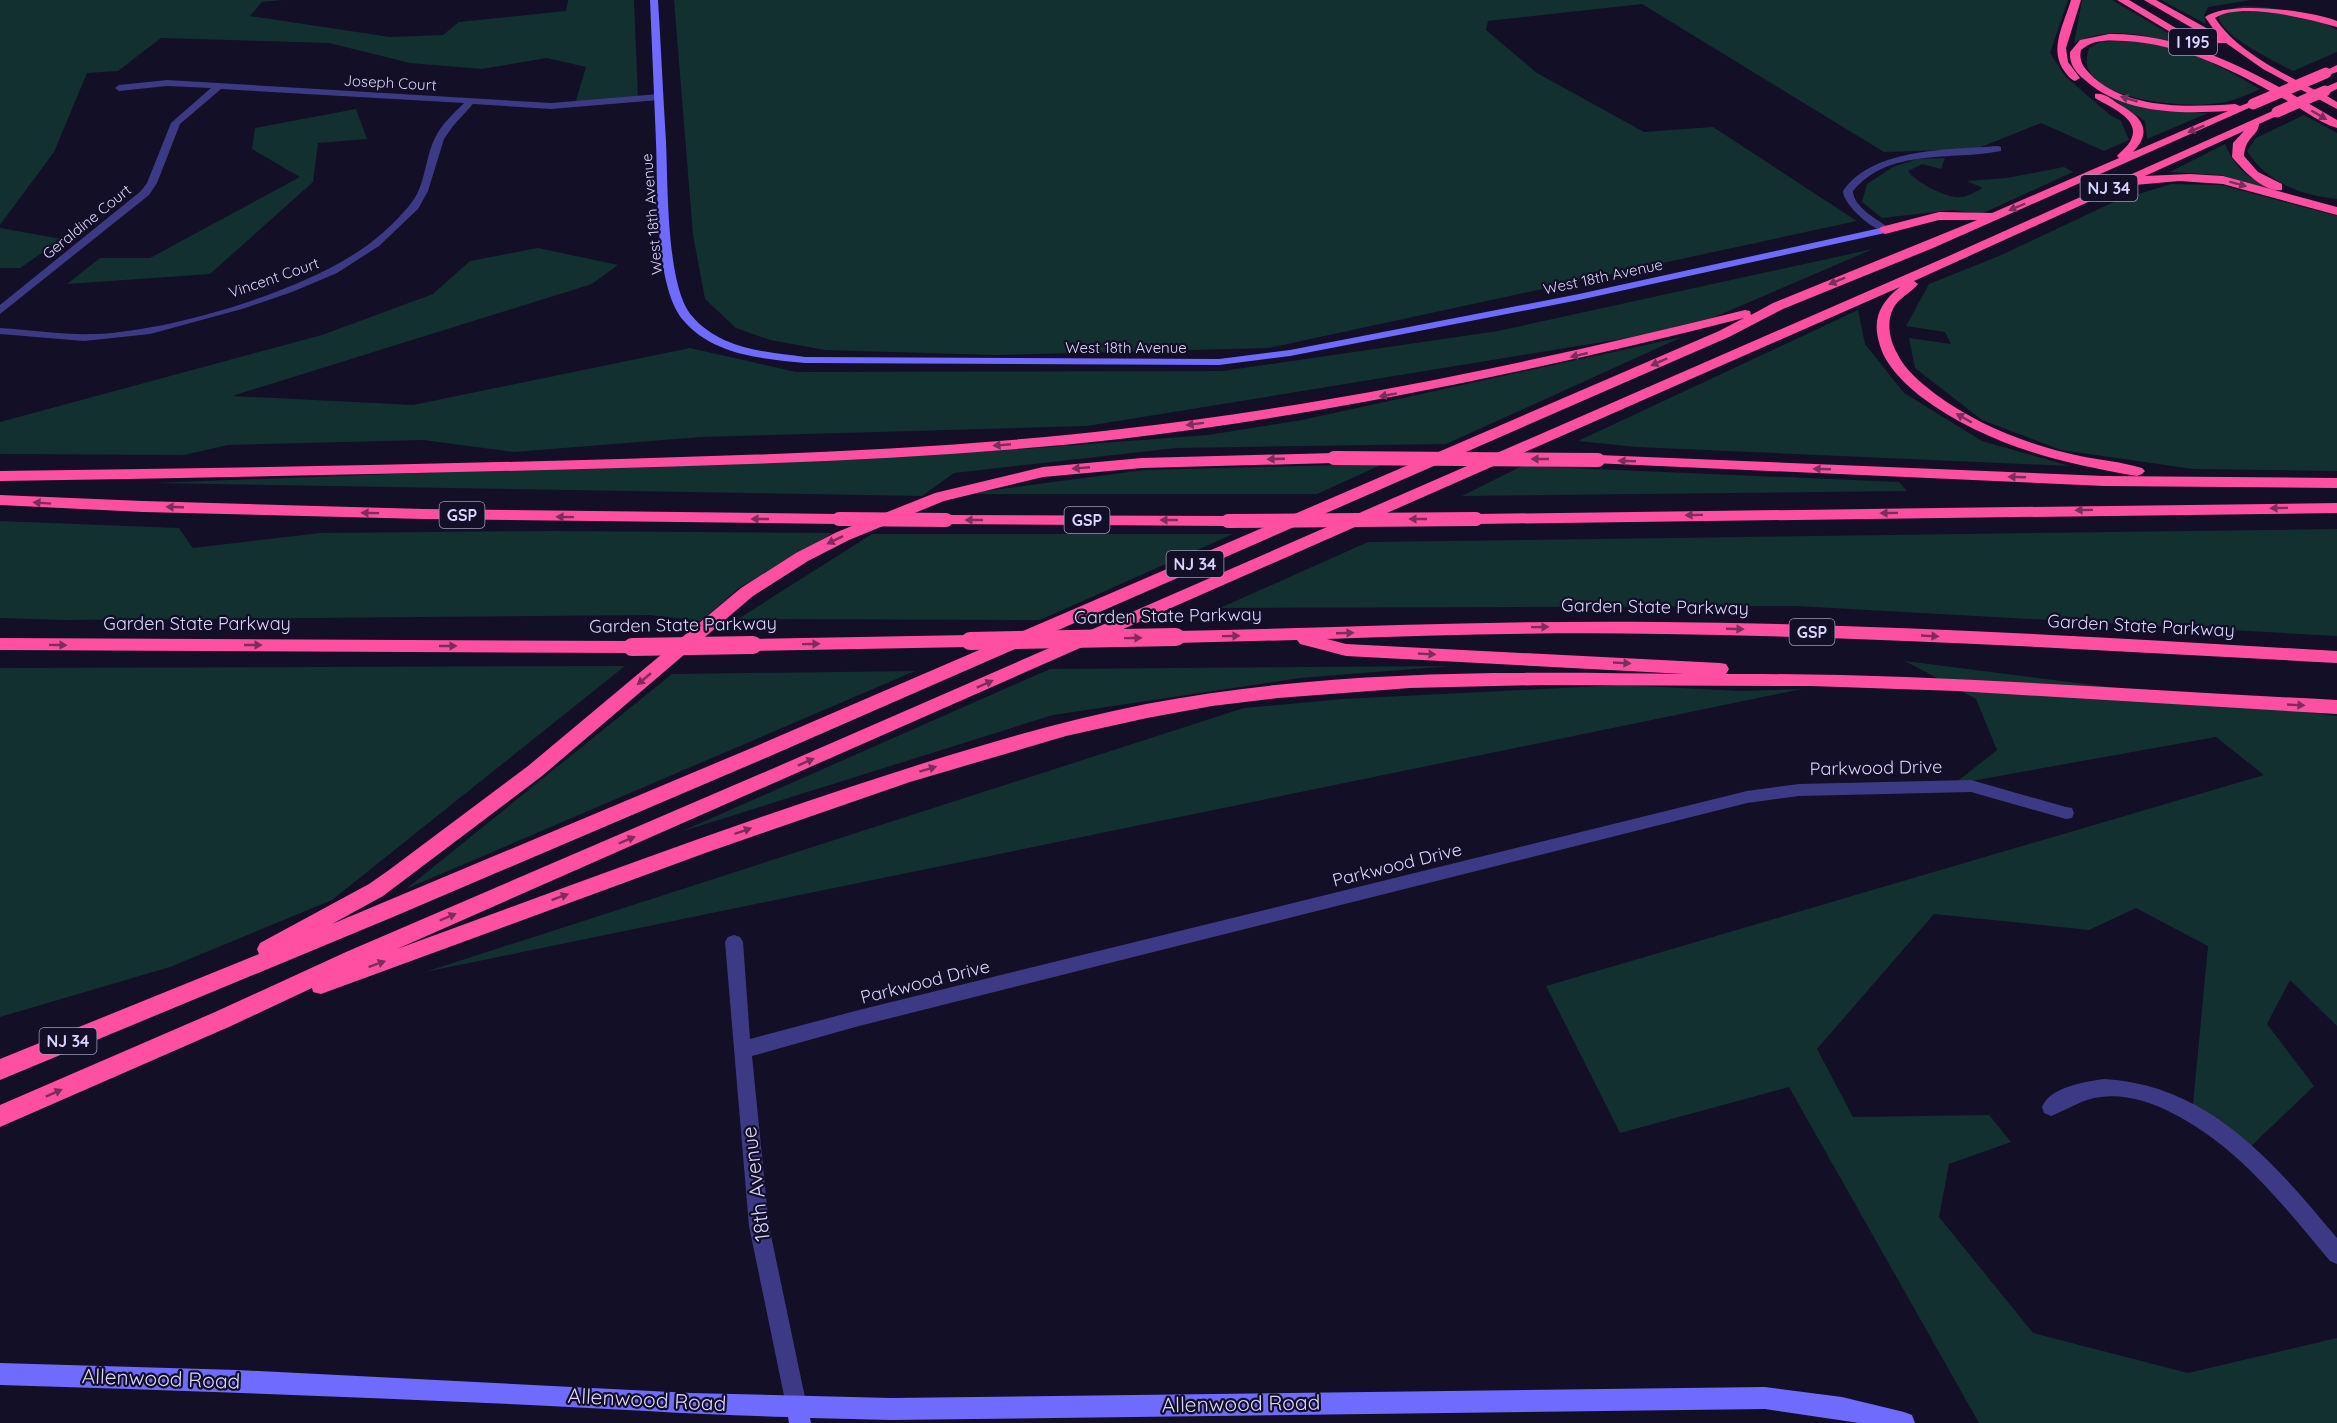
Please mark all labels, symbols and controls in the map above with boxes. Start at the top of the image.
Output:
road number: I 195 [2169,29,2217,55]
street label: Joseph Court [343,71,437,94]
one-way arrow [2120,94,2138,103]
one-way arrow [2311,109,2327,120]
one-way arrow [2187,125,2204,134]
street label: West 18th Avenue [637,153,666,275]
road number: NJ 34 [2080,175,2138,201]
street label: Geraldine Court [38,180,135,263]
one-way arrow [2230,180,2248,189]
one-way arrow [2007,202,2025,212]
street label: Vincent Court [226,253,321,302]
street label: West 18th Avenue [1541,255,1664,298]
one-way arrow [1827,276,1845,286]
street label: West 18th Avenue [1065,338,1187,357]
one-way arrow [1570,350,1588,360]
one-way arrow [1650,357,1668,367]
one-way arrow [1378,391,1397,400]
one-way arrow [1955,414,1972,424]
one-way arrow [1186,420,1205,429]
one-way arrow [992,440,1011,450]
one-way arrow [1530,454,1549,464]
one-way arrow [1266,455,1285,464]
one-way arrow [1618,456,1637,465]
one-way arrow [1071,463,1090,473]
one-way arrow [1813,464,1832,473]
one-way arrow [2007,472,2026,481]
one-way arrow [33,498,52,507]
road number: GSP [440,502,484,528]
one-way arrow [166,503,185,512]
one-way arrow [2269,503,2288,513]
one-way arrow [2074,505,2093,515]
road number: GSP [1064,507,1110,533]
one-way arrow [360,508,379,517]
one-way arrow [1879,508,1898,517]
one-way arrow [1684,511,1703,520]
one-way arrow [555,512,574,521]
one-way arrow [750,514,769,524]
one-way arrow [1408,514,1427,524]
one-way arrow [965,515,984,525]
one-way arrow [1160,515,1179,525]
one-way arrow [826,536,843,545]
road number: NJ 34 [1166,551,1224,577]
street label: Garden State Parkway [1561,593,1749,620]
street label: Garden State Parkway [1074,602,1262,629]
street label: Garden State Parkway [2047,609,2235,642]
street label: Garden State Parkway [589,611,777,638]
street label: Garden State Parkway [103,612,291,635]
road number: GSP [1790,619,1834,645]
one-way arrow [1530,622,1549,632]
one-way arrow [1725,625,1744,634]
one-way arrow [1336,628,1355,637]
one-way arrow [1222,631,1241,641]
one-way arrow [1920,631,1939,641]
one-way arrow [1124,633,1143,642]
one-way arrow [802,639,821,649]
one-way arrow [49,640,68,650]
one-way arrow [244,640,263,650]
one-way arrow [439,641,458,651]
one-way arrow [1418,649,1437,659]
one-way arrow [1612,658,1631,667]
one-way arrow [636,673,652,686]
one-way arrow [976,679,994,689]
one-way arrow [2287,700,2306,709]
street label: Parkwood Drive [1810,755,1942,780]
one-way arrow [798,758,815,767]
one-way arrow [919,764,937,773]
one-way arrow [735,826,753,836]
one-way arrow [619,835,637,845]
street label: Parkwood Drive [1330,837,1464,892]
one-way arrow [551,891,569,901]
one-way arrow [440,912,458,922]
street label: Parkwood Drive [858,954,992,1009]
one-way arrow [368,959,386,969]
road number: NJ 34 [40,1028,97,1054]
one-way arrow [45,1088,63,1098]
street label: 18th Avenue [735,1125,775,1243]
street label: Allenwood Road [81,1362,241,1394]
street label: Allenwood Road [567,1382,727,1416]
street label: Allenwood Road [1161,1389,1321,1417]

